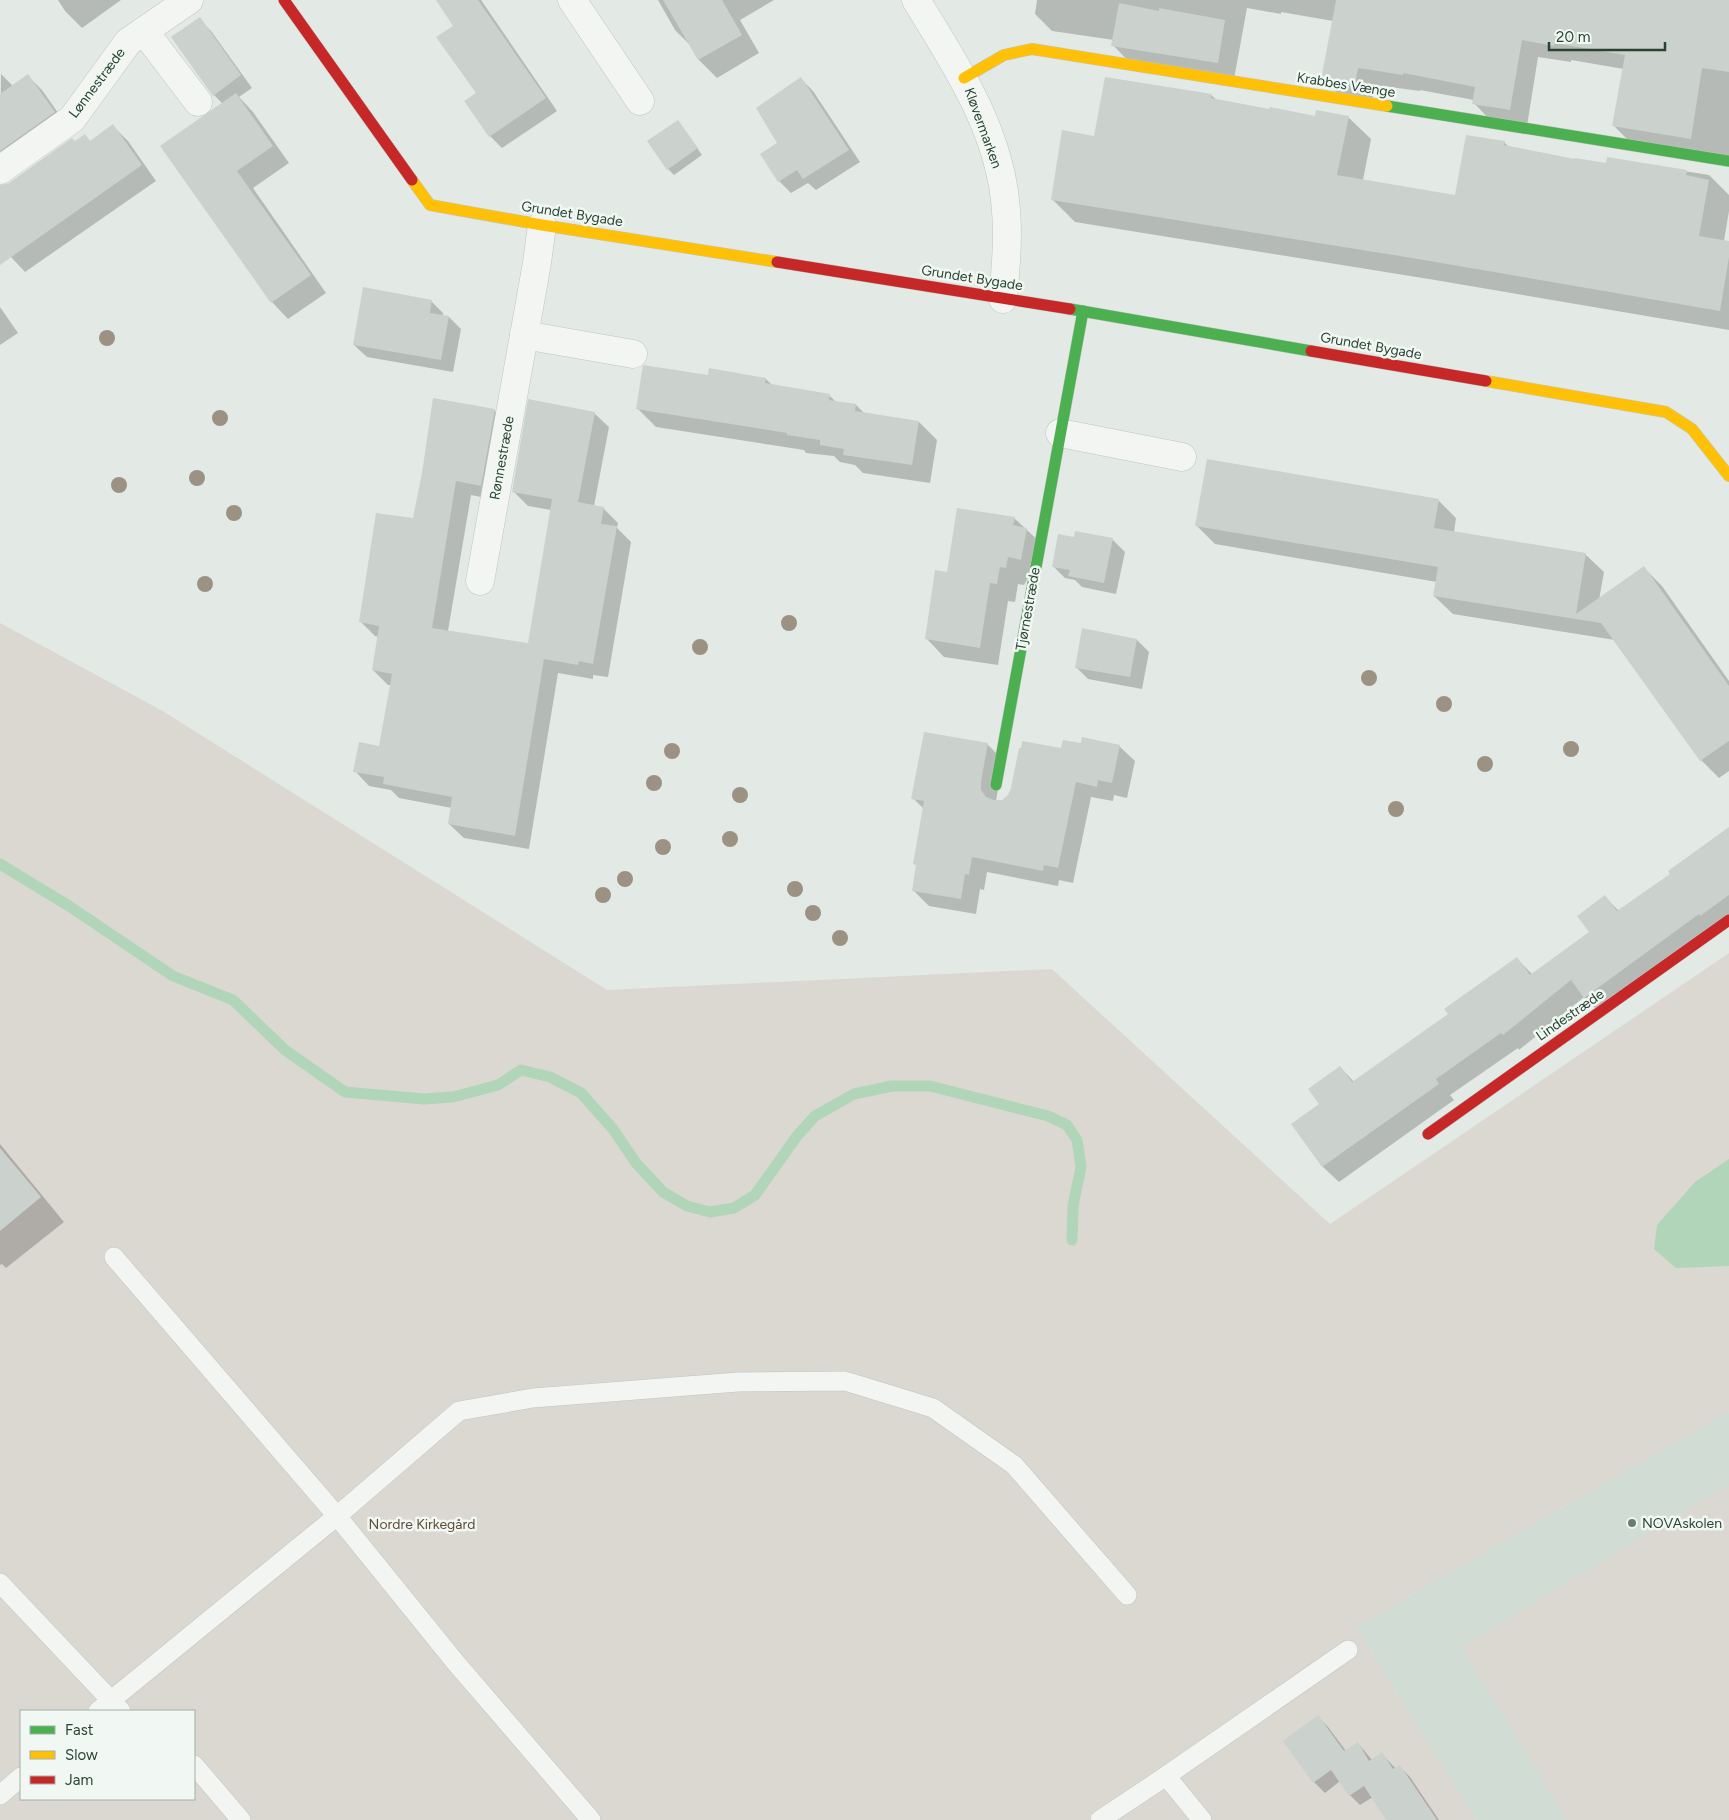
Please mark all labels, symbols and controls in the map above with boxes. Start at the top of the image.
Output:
scale bar [1549,20,1665,52]
text: 20 m [1556,28,1590,46]
street label: Lønnestræde [65,44,129,121]
street label: Krabbes Vænge [1296,69,1397,101]
street label: Kløvermarken [960,85,1006,171]
street label: Grundet Bygade [520,198,624,230]
street label: Grundet Bygade [920,262,1024,294]
street label: Grundet Bygade [1319,329,1423,363]
street label: Rønnestræde [486,414,518,501]
street label: Tjørnestræde [1012,566,1044,652]
street label: Lindestræde [1533,985,1607,1045]
place label: NOVAskolen [1642,1515,1722,1532]
park label: Nordre Kirkegård [369,1516,475,1533]
marker: NOVAskolen [1626,1517,1638,1529]
legend [20,1710,195,1800]
text: Fast [65,1721,94,1739]
text: Slow [65,1746,98,1764]
text: Jam [65,1771,93,1789]

